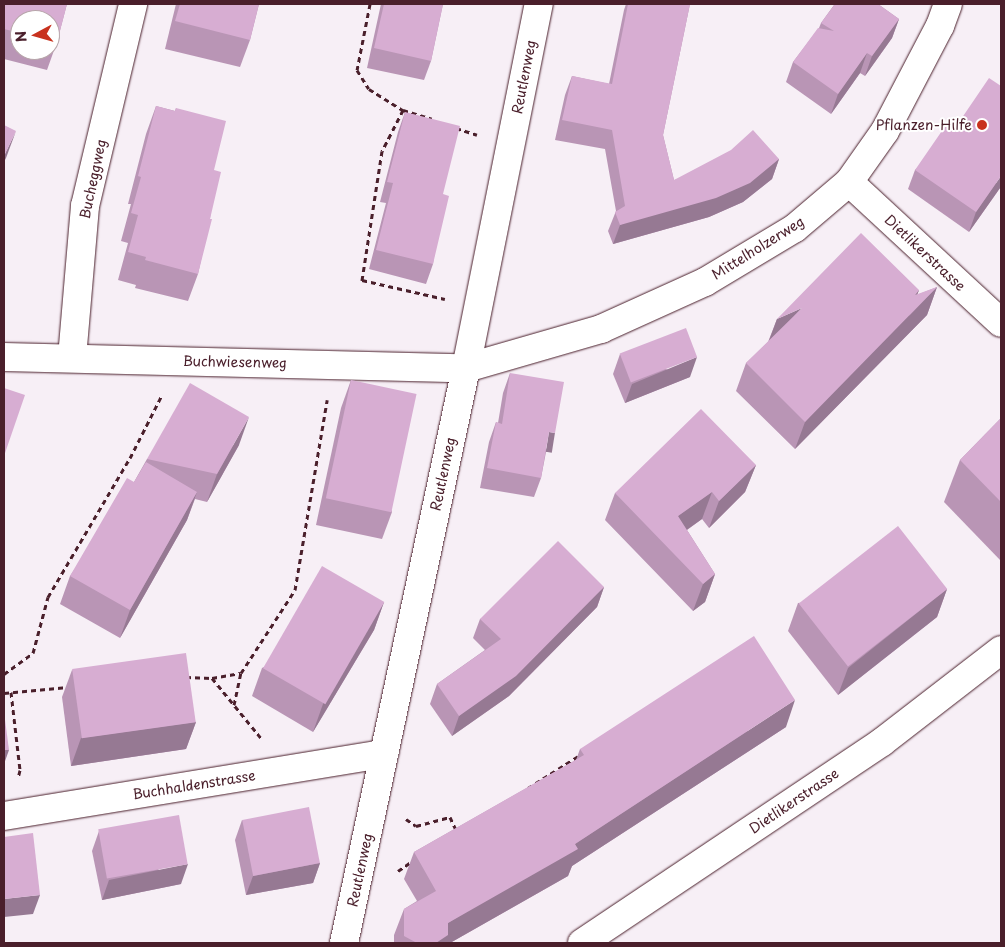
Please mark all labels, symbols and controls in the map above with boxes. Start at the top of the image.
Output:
north arrow [10,10,60,60]
text: N [10,30,32,43]
street label: Reutlenweg [509,39,539,115]
place label: Pflanzen-Hilfe [876,117,972,133]
marker: Pflanzen-Hilfe [976,119,988,131]
street label: Bucheggweg [76,138,110,220]
street label: Dietlikerstrasse [881,211,969,295]
street label: Mittelholzerweg [709,213,807,283]
street label: Buchwiesenweg [183,353,287,371]
street label: Reutlenweg [427,436,459,512]
street label: Dietlikerstrasse [746,765,842,837]
street label: Buchhaldenstrasse [131,767,257,803]
street label: Reutlenweg [344,832,376,908]

